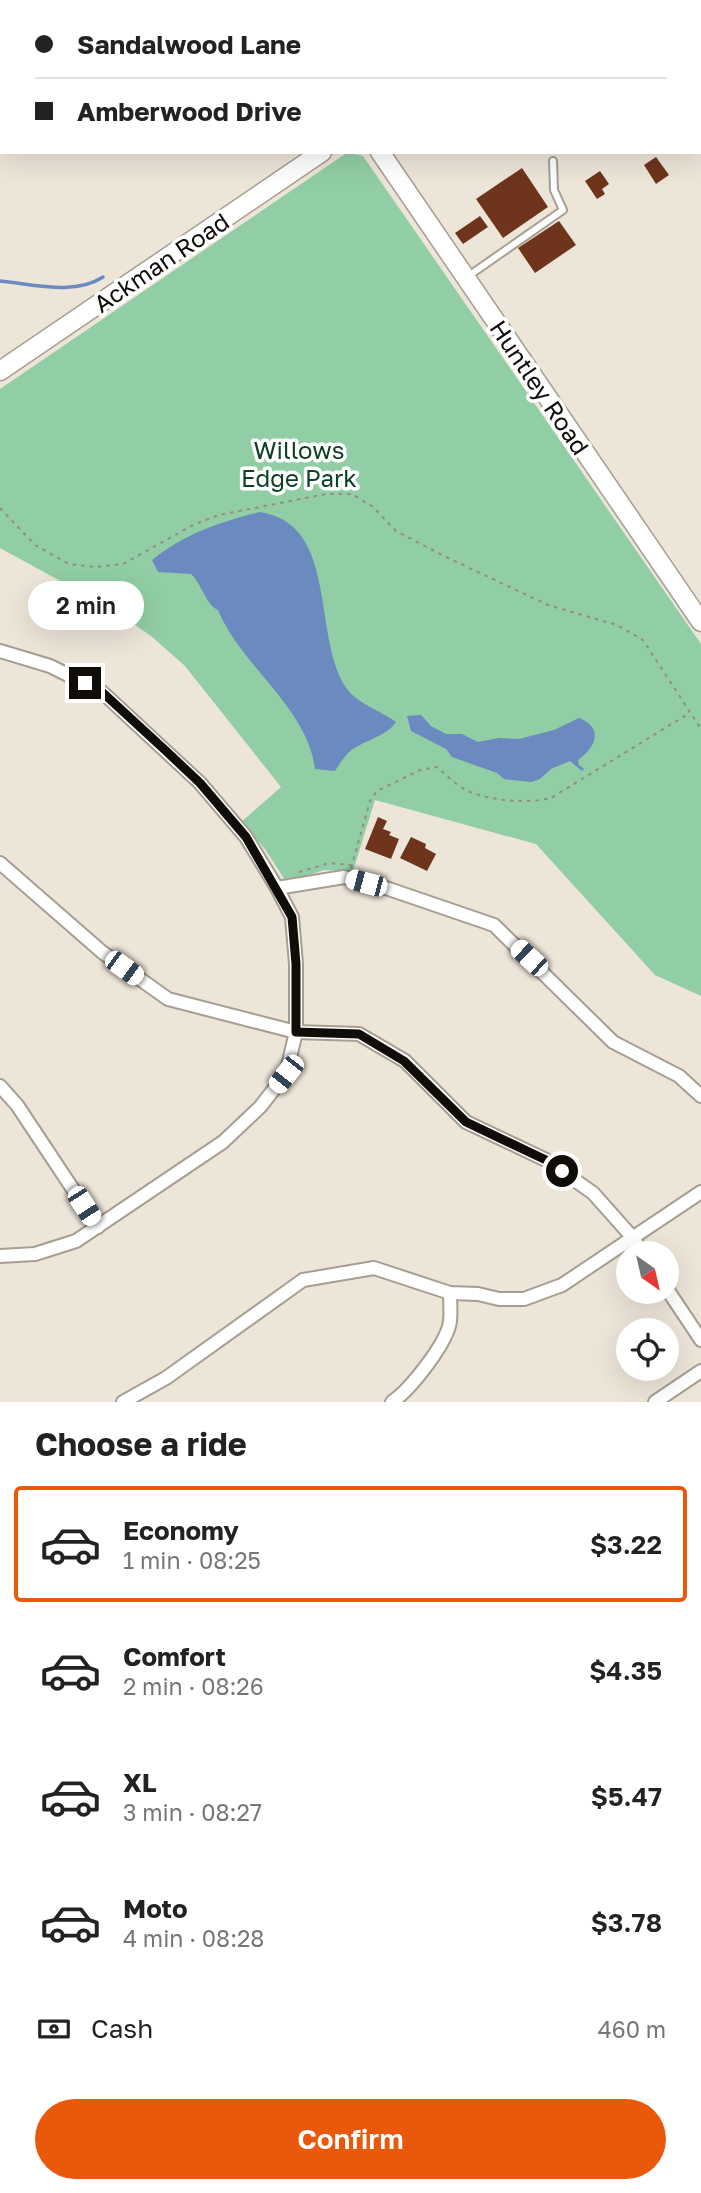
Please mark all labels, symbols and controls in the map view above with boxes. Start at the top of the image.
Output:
text: Sandalwood Lane [77,29,301,60]
text: Amberwood Drive [77,96,302,127]
street label: Ackman Road [88,206,234,318]
street label: Huntley Road [484,314,596,460]
park label: Willows Edge Park [241,435,357,492]
callout: 2 min [27,582,143,630]
text: 2 min [56,591,116,619]
route end [69,667,101,699]
car [343,867,390,899]
car [507,936,552,980]
car [101,947,148,989]
car [265,1051,308,1097]
route start [546,1155,578,1187]
car [64,1183,105,1229]
north arrow [616,1241,679,1304]
map controls [616,1241,679,1381]
button: locate [616,1318,679,1381]
text: Choose a ride [35,1425,247,1463]
icon: car [39,1513,102,1576]
text: Economy [123,1515,239,1546]
text: $3.22 [590,1529,662,1560]
text: 1 min · 08:25 [123,1546,261,1574]
icon: car [39,1639,102,1702]
text: Comfort [123,1641,226,1672]
text: $4.35 [589,1655,662,1686]
text: 2 min · 08:26 [123,1672,264,1700]
icon: car [39,1765,102,1828]
text: XL [123,1767,157,1798]
text: $5.47 [591,1781,662,1812]
text: 3 min · 08:27 [123,1798,262,1826]
icon: car [39,1891,102,1954]
text: Moto [123,1893,188,1924]
text: $3.78 [591,1907,662,1938]
text: 4 min · 08:28 [123,1924,264,1952]
icon: cash [35,2010,73,2048]
text: Cash [91,2013,153,2044]
text: 460 m [598,2015,666,2043]
button: Confirm [35,2099,666,2179]

